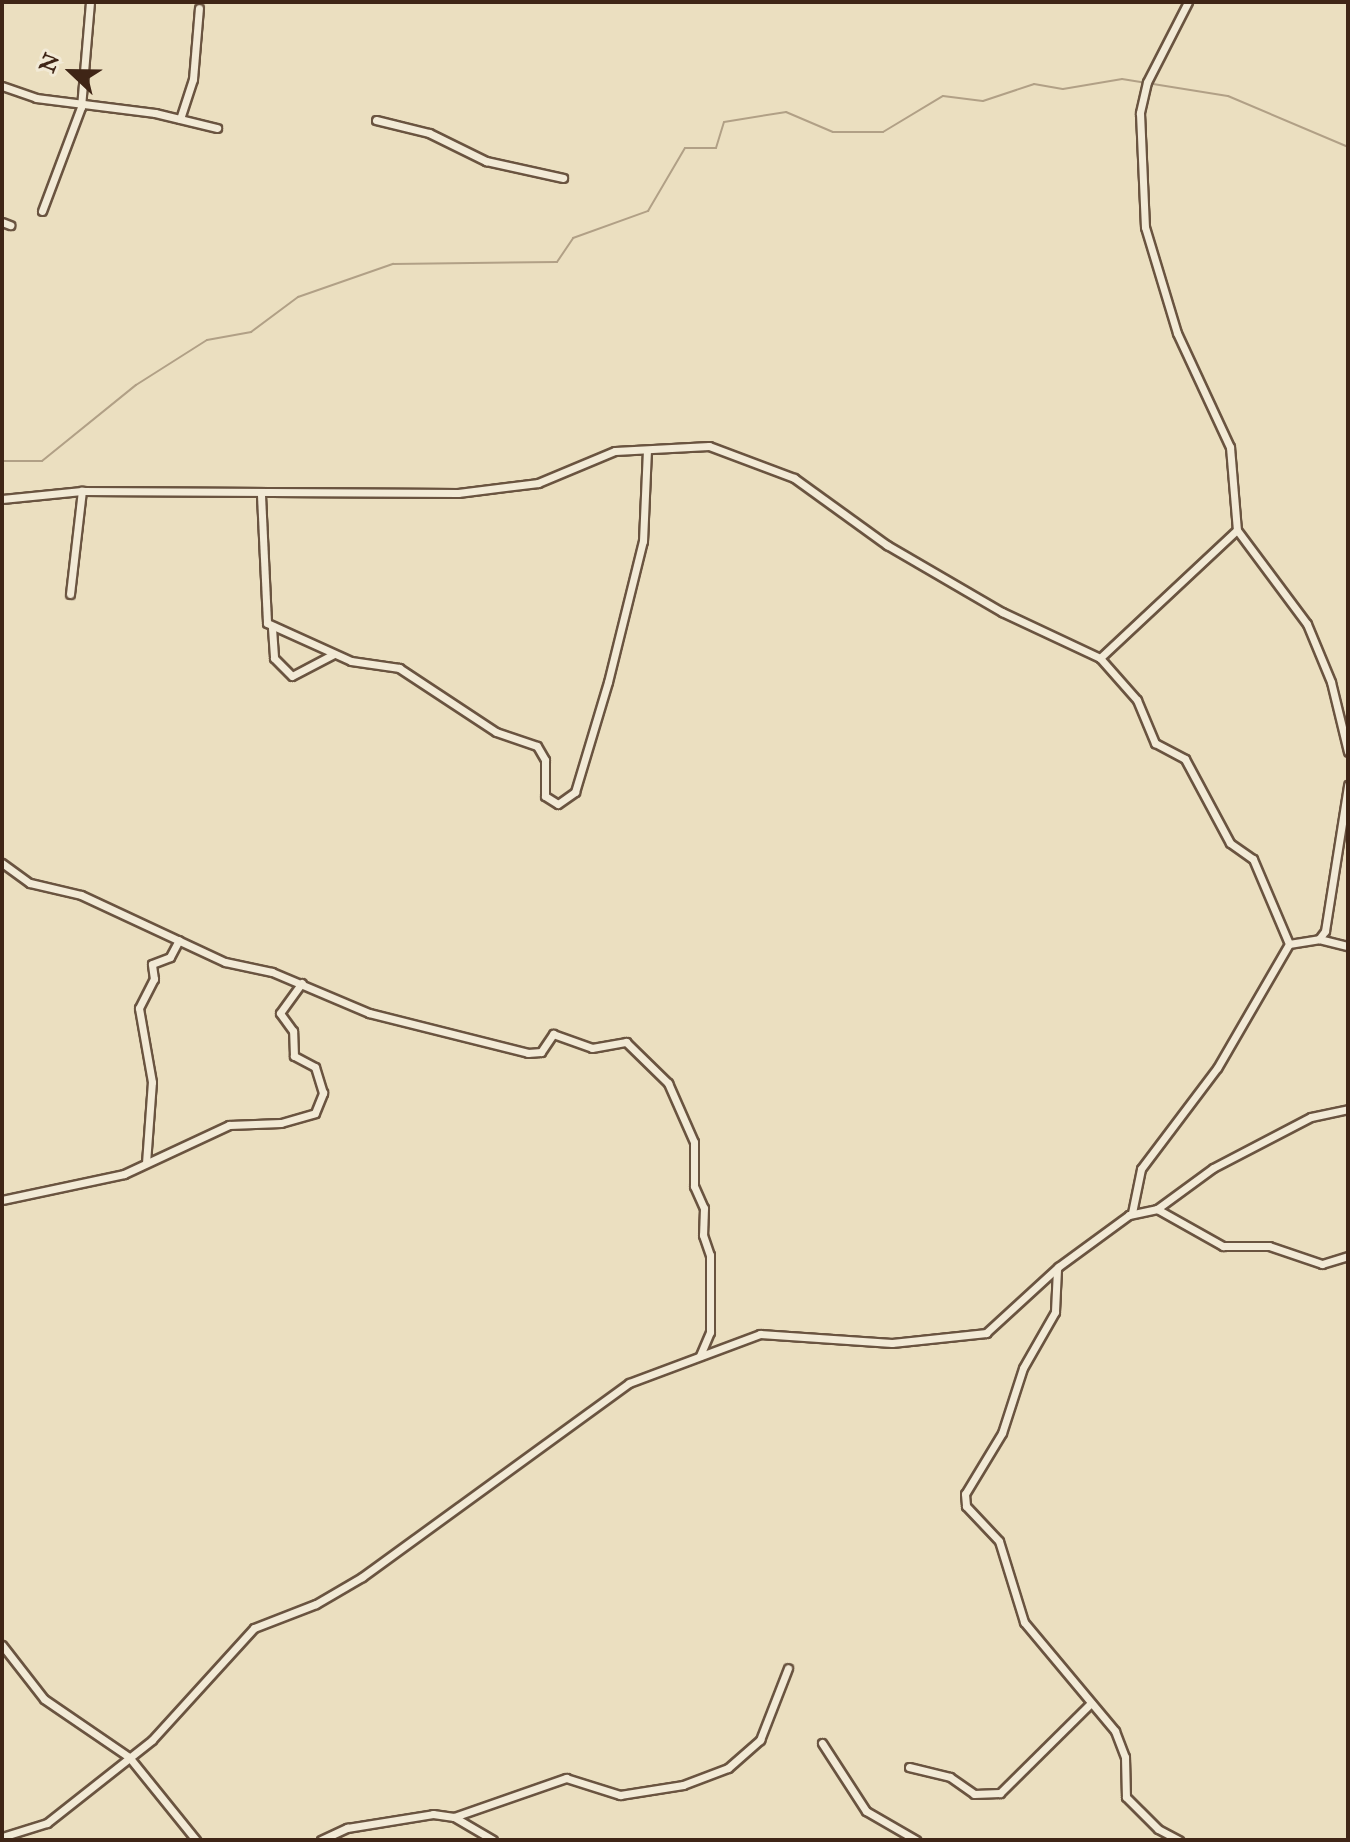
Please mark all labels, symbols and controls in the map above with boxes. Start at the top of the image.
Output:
north arrow [32,32,112,112]
text: N [33,49,65,77]

